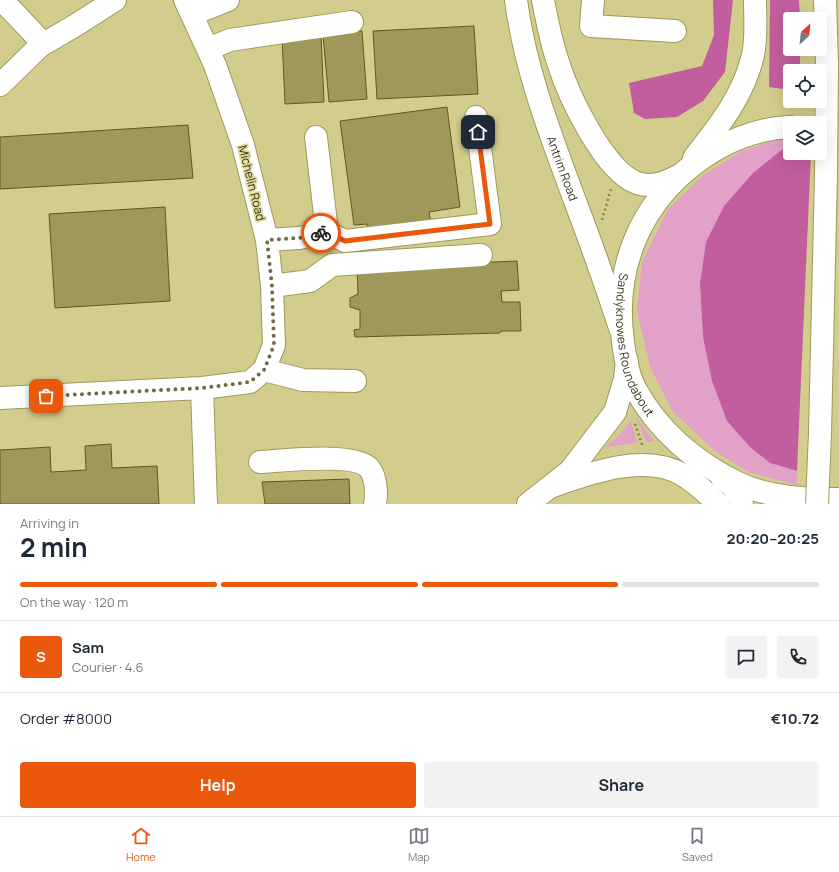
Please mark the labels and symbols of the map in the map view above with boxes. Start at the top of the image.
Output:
north arrow [783,12,827,56]
pin [461,115,495,149]
street label: Antrim Road [543,134,583,203]
street label: Michelin Road [234,143,270,223]
courier [301,213,341,253]
street label: Sandyknowes Roundabout [612,272,659,420]
pin [29,379,63,413]

